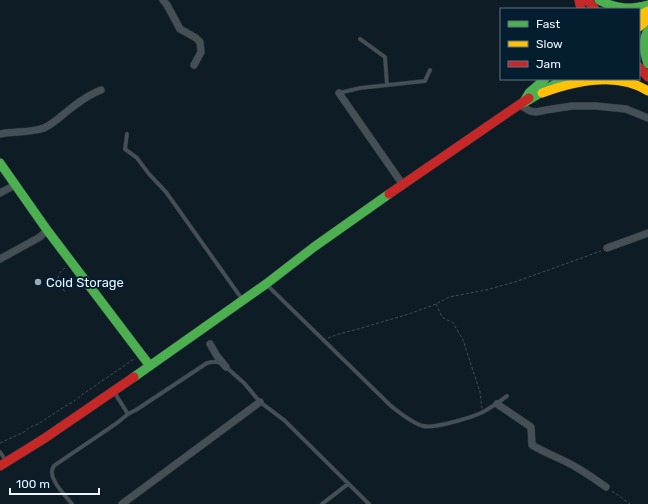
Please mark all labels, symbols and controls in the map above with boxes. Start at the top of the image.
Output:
legend [500,8,640,80]
text: Fast [536,17,560,31]
text: Slow [536,37,563,51]
text: Jam [536,57,561,71]
place label: Cold Storage [46,275,124,291]
marker: Cold Storage [33,277,43,287]
scale bar [10,470,99,496]
text: 100 m [16,477,50,491]

